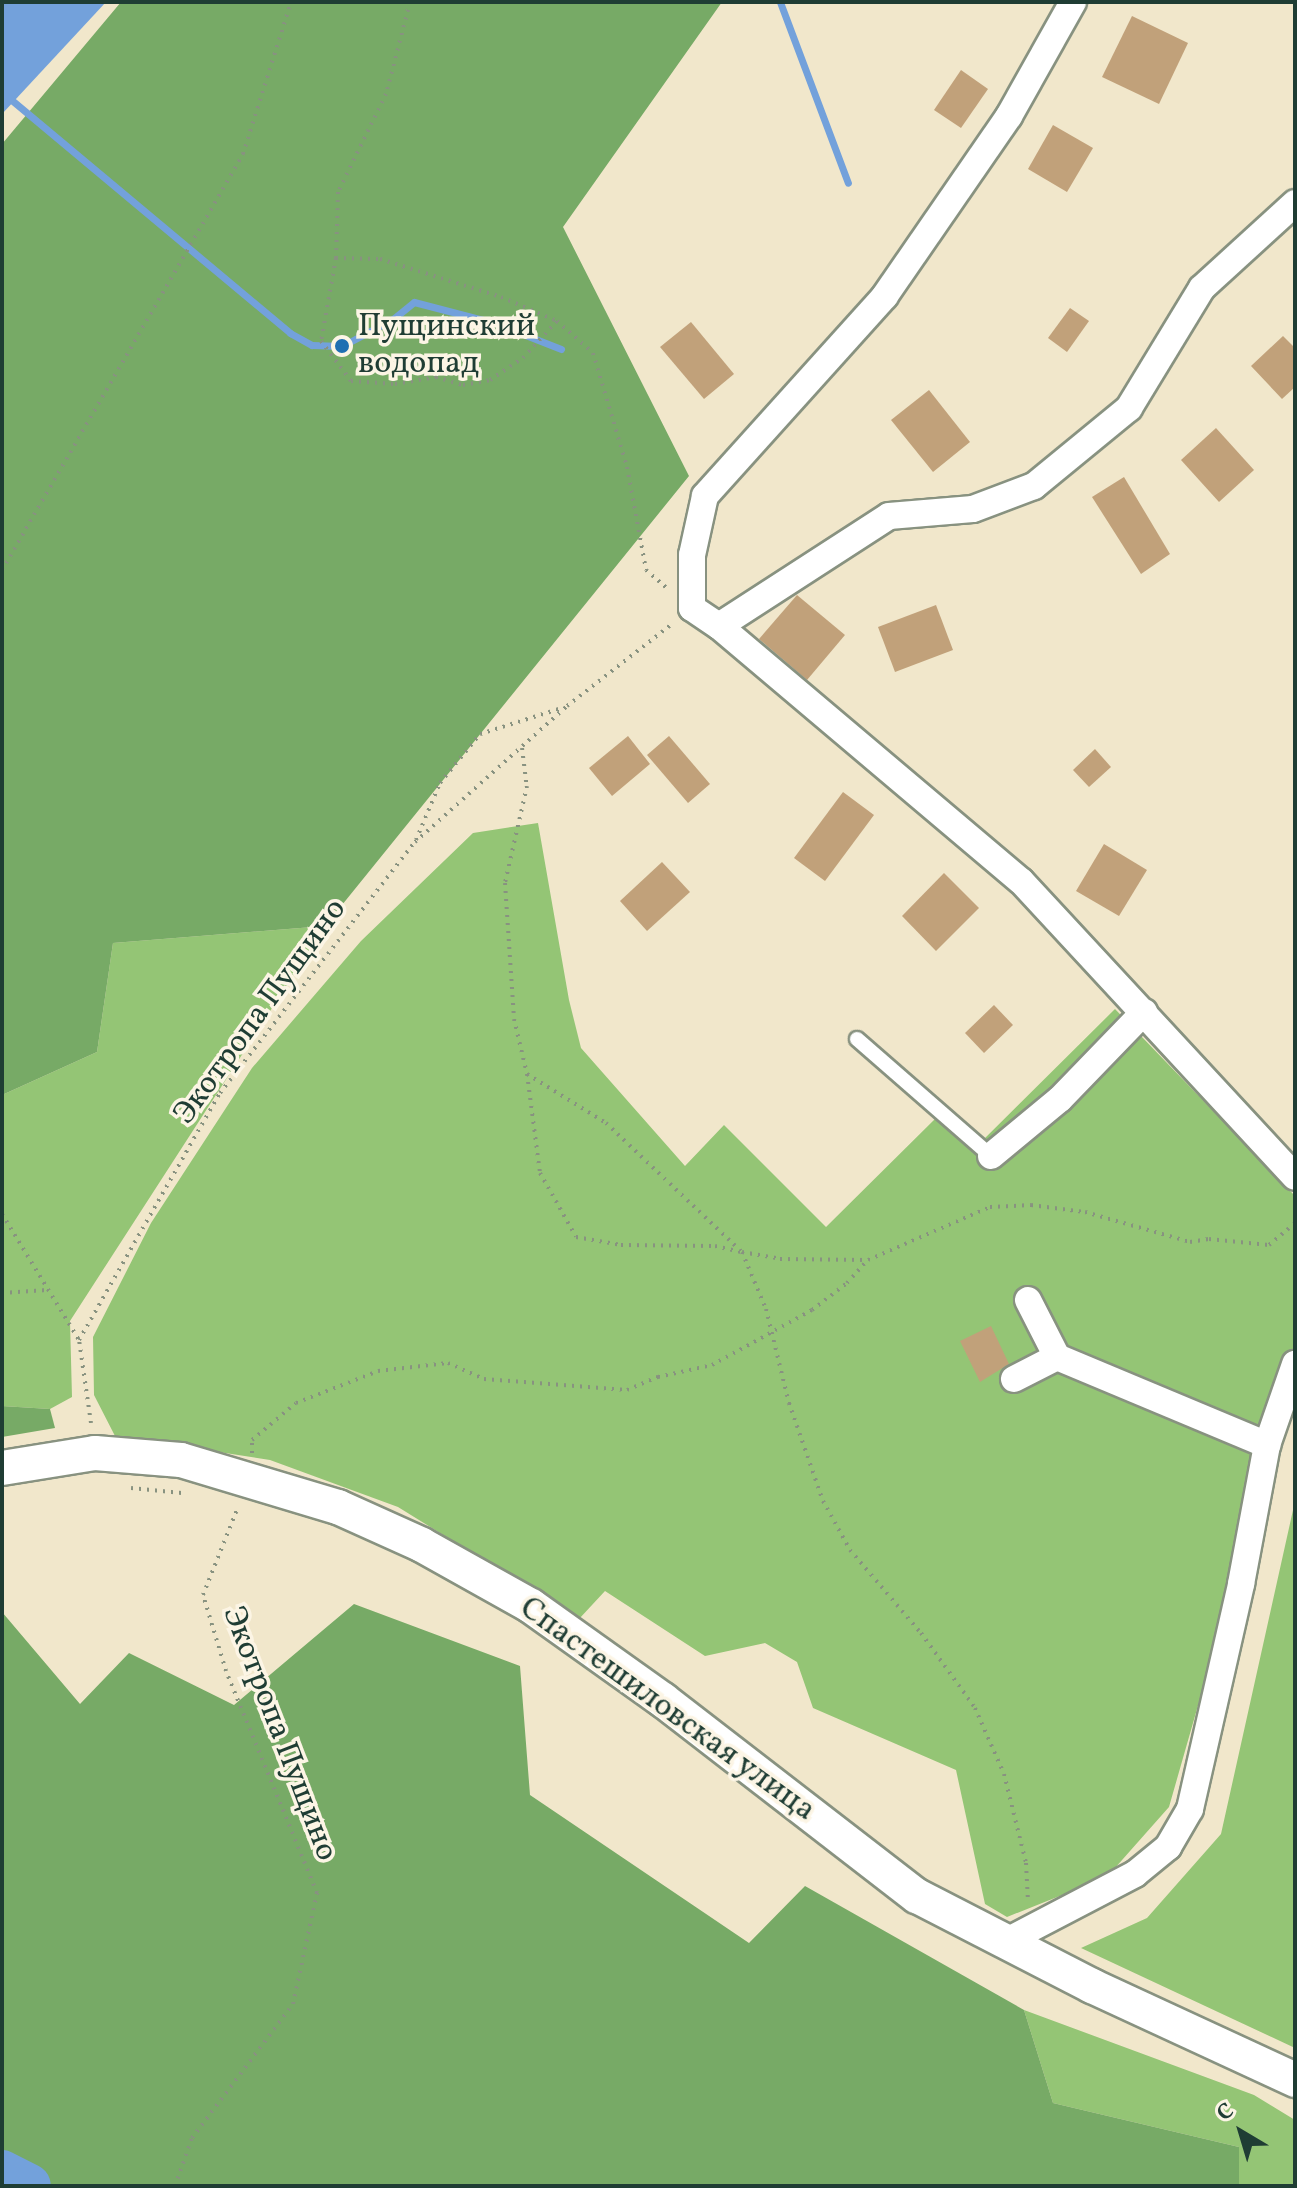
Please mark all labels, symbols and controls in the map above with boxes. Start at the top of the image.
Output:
place label: Пущинский водопад [358,309,535,384]
marker: Пущинский водопад [333,337,351,355]
street label: Экотропа Пущино [166,892,356,1132]
street label: Спастешиловская улица [511,1589,823,1831]
street label: Экотропа Пущино [213,1601,345,1867]
north arrow [1201,2092,1281,2172]
text: С [1211,2096,1241,2129]

